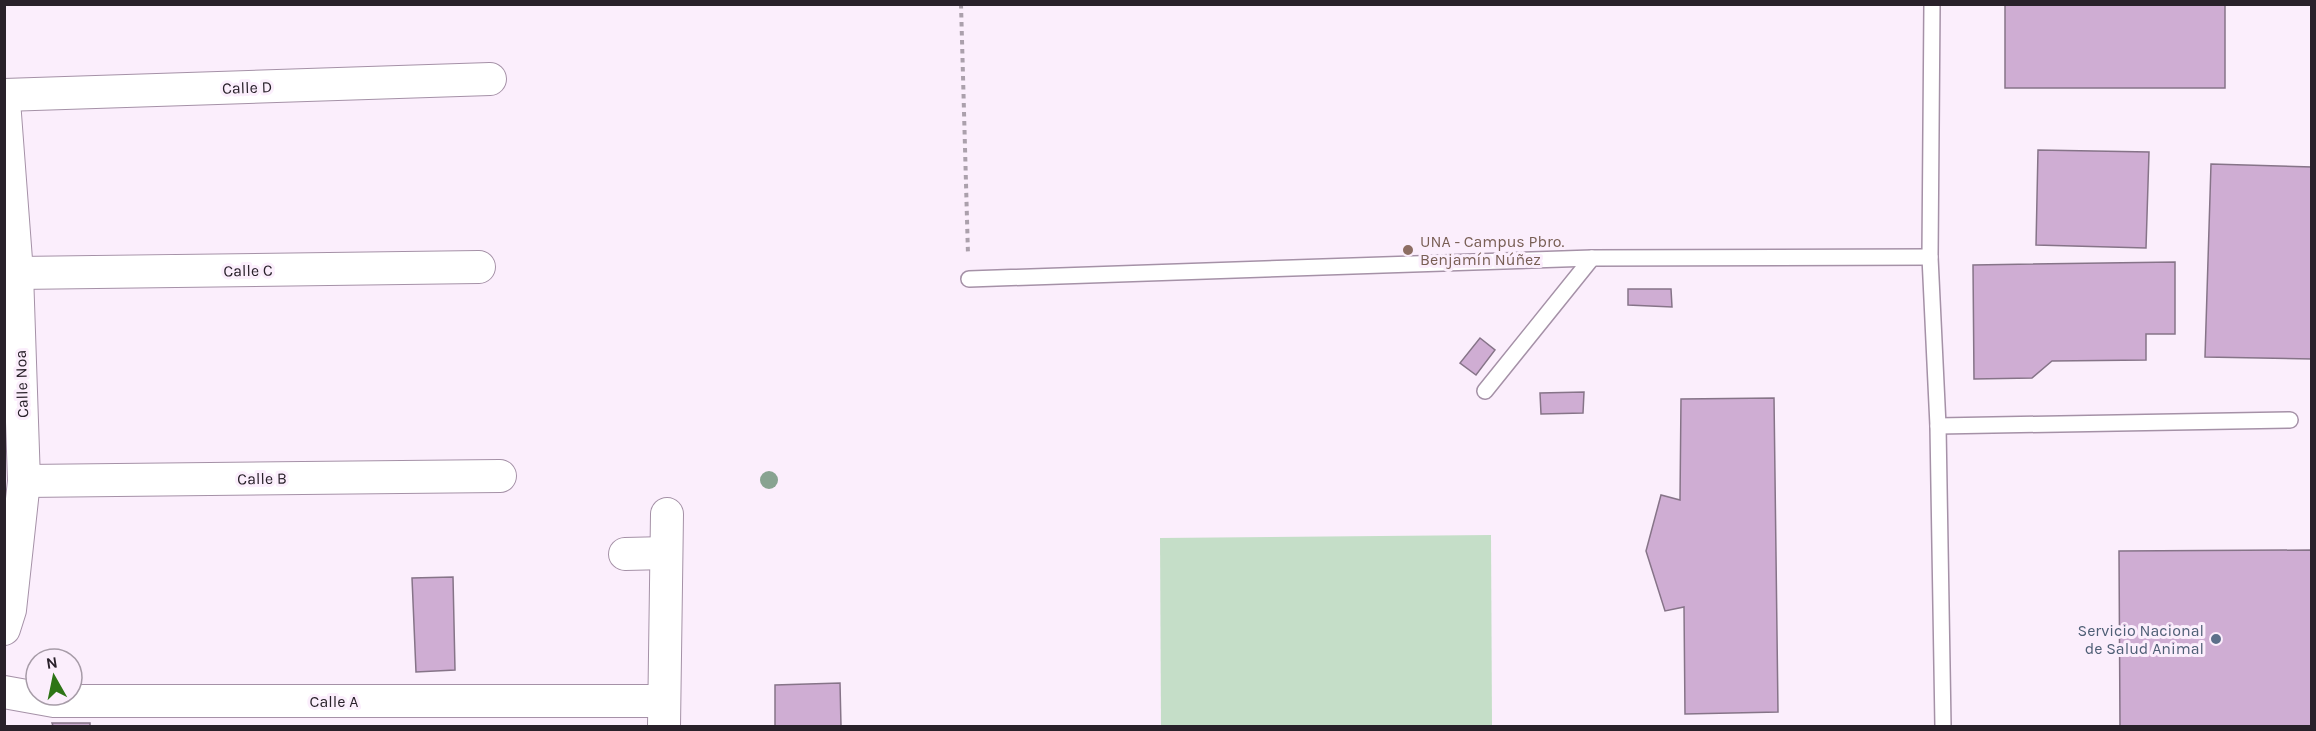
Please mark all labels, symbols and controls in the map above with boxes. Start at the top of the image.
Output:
street label: Calle D [222,77,272,98]
place label: UNA - Campus Pbro. Benjamín Núñez [1420,232,1564,269]
marker: UNA - Campus Pbro. Benjamín Núñez [1401,243,1415,257]
street label: Calle C [223,261,273,280]
street label: Calle Noa [11,350,32,418]
street label: Calle B [237,469,287,488]
place label: Servicio Nacional de Salud Animal [2077,621,2204,658]
marker: Servicio Nacional de Salud Animal [2209,632,2223,646]
north arrow [24,647,84,707]
text: N [45,652,59,673]
street label: Calle A [310,692,358,711]

